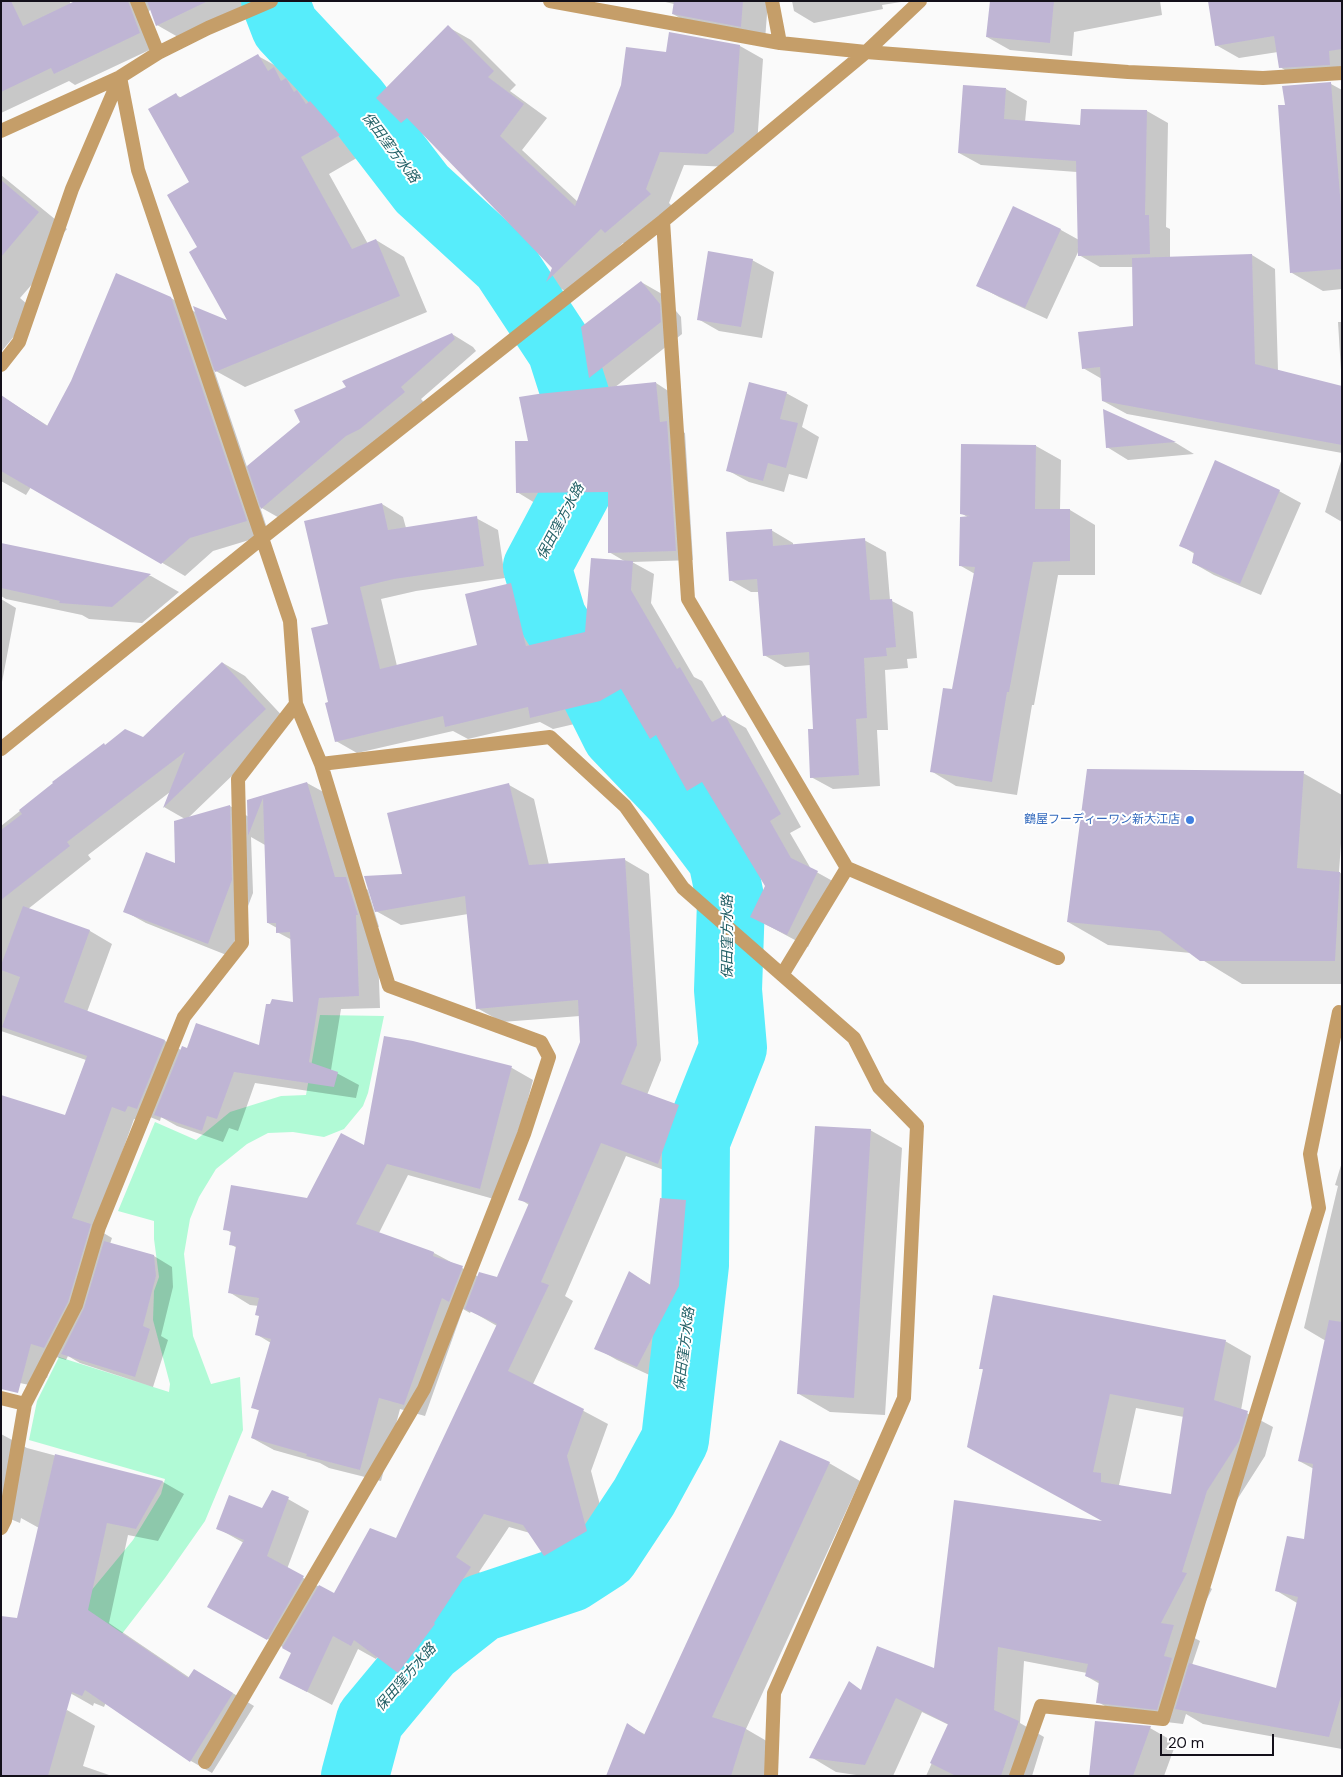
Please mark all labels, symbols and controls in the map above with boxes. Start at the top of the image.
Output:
water label: 保田窪方水路 [358,109,422,187]
water label: 保田窪方水路 [534,481,588,563]
place label: 鶴屋フーディーワン新大江店 [1024,813,1180,827]
marker: 鶴屋フーディーワン新大江店 [1184,814,1196,826]
water label: 保田窪方水路 [720,895,736,979]
water label: 保田窪方水路 [672,1306,698,1392]
water label: 保田窪方水路 [372,1641,440,1715]
scale bar [1163,1724,1277,1756]
text: 20 m [1168,1733,1204,1753]

